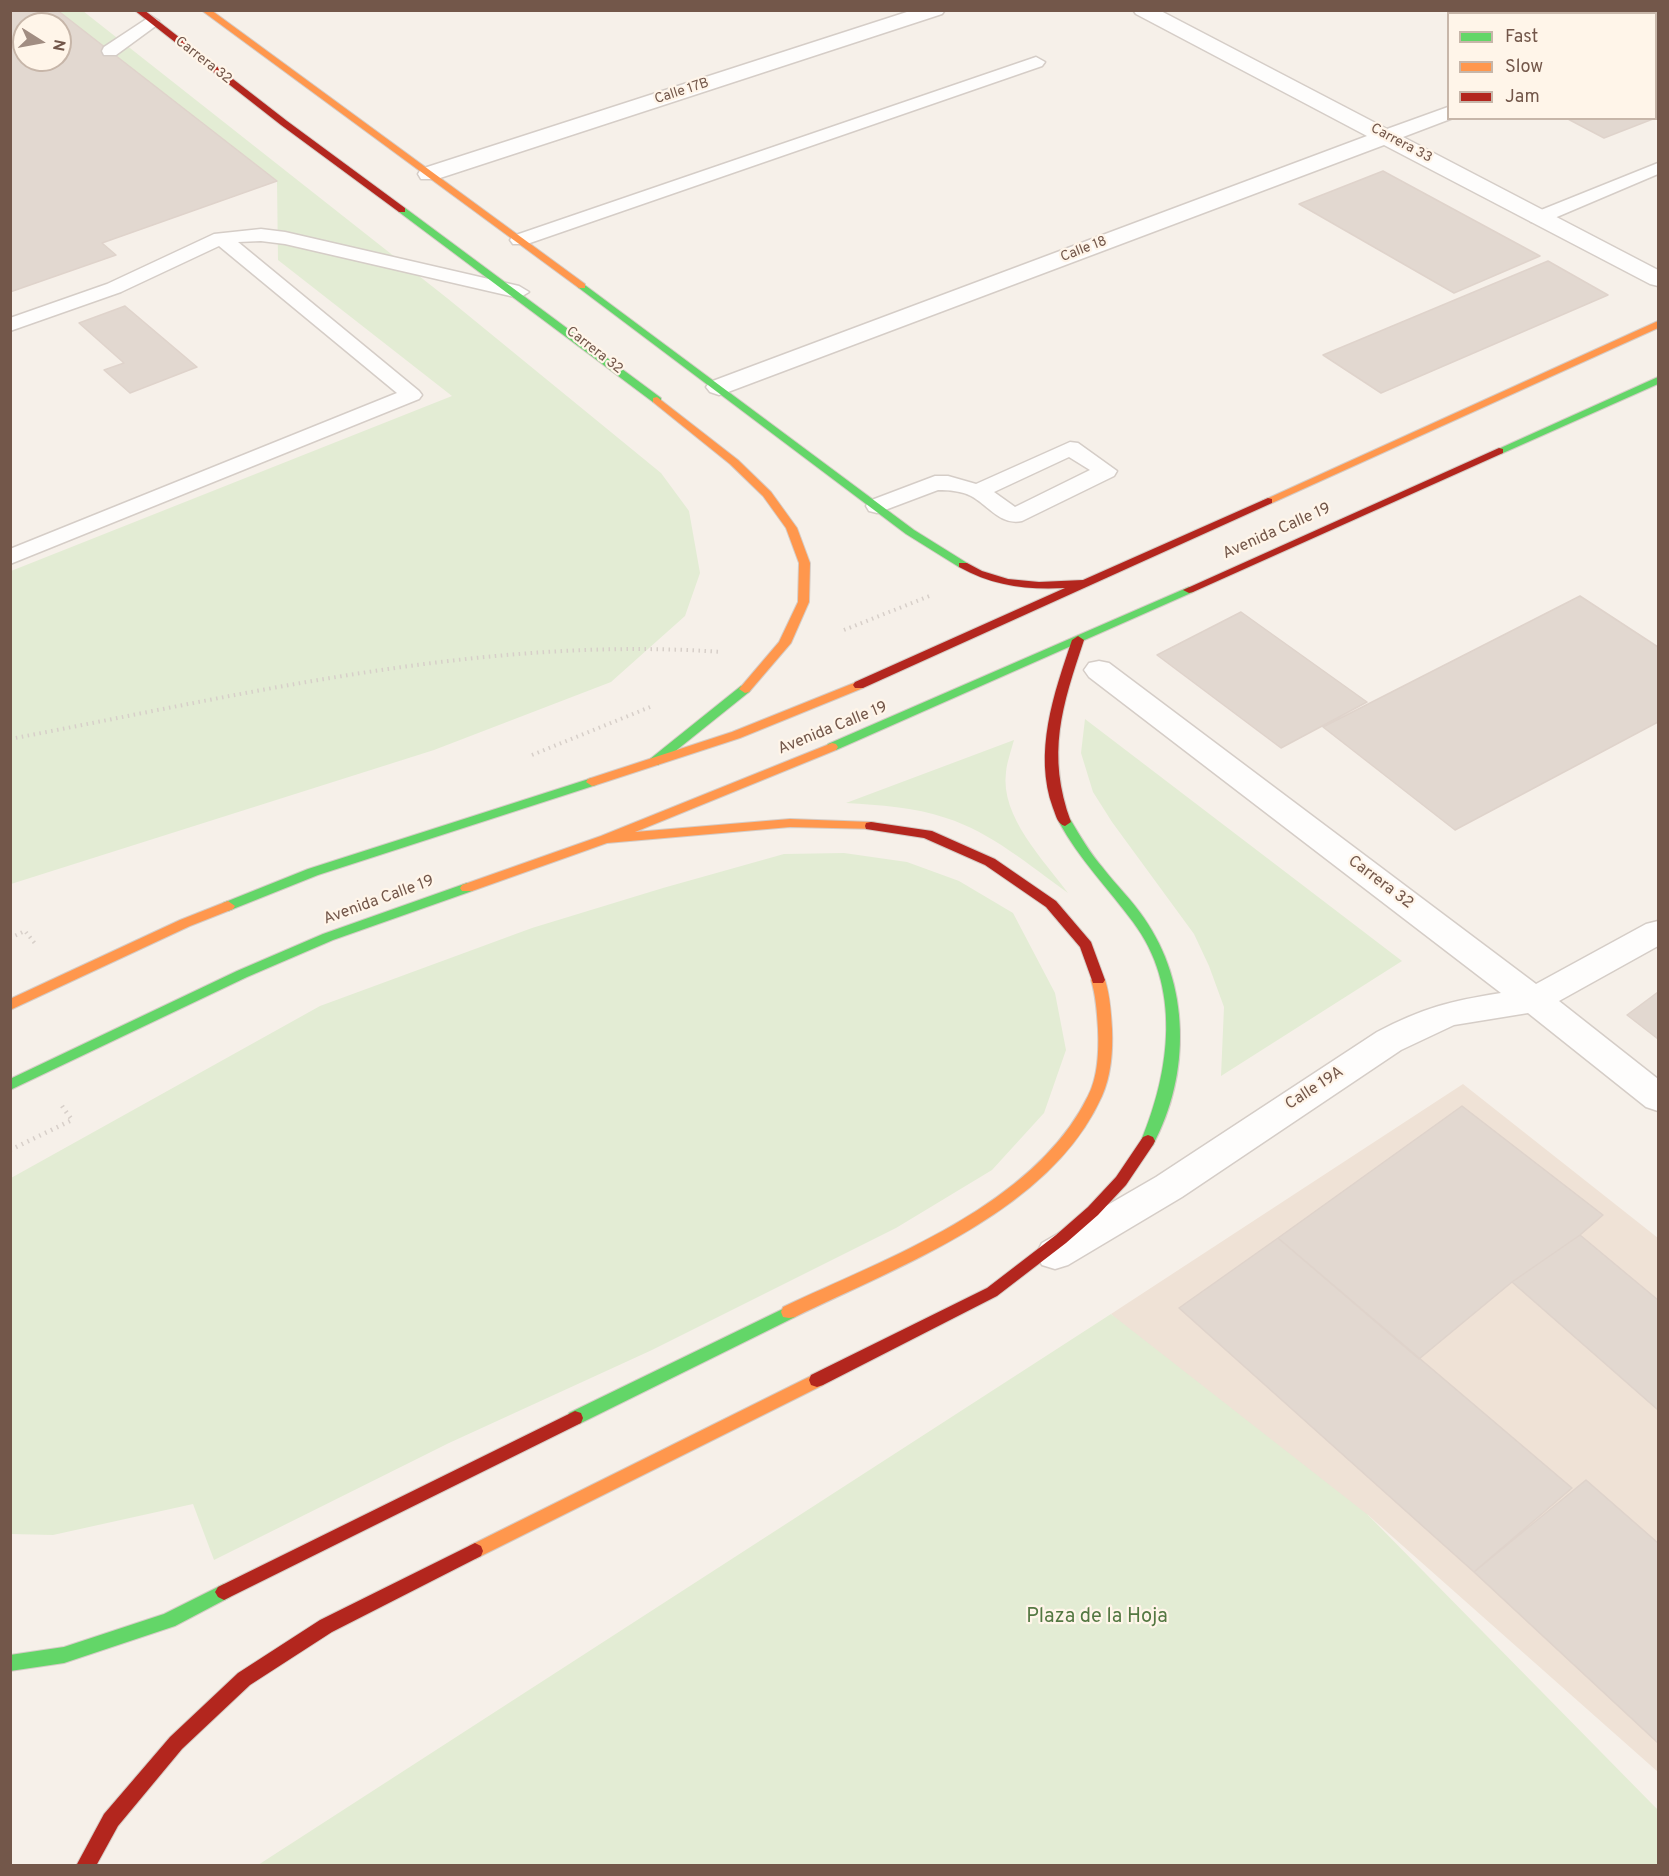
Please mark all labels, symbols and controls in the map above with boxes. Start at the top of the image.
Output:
north arrow [12,12,72,72]
legend [1447,12,1657,120]
text: Fast [1505,26,1538,49]
street label: Carrera 32 [171,34,235,88]
text: N [47,38,69,53]
text: Slow [1505,56,1543,79]
street label: Calle 17B [653,75,711,109]
text: Jam [1505,86,1540,109]
street label: Carrera 33 [1367,121,1435,167]
street label: Calle 18 [1058,233,1110,267]
street label: Carrera 32 [562,324,626,378]
street label: Avenida Calle 19 [1220,500,1334,564]
street label: Avenida Calle 19 [776,698,890,760]
street label: Carrera 32 [1344,852,1416,914]
street label: Avenida Calle 19 [321,872,437,930]
street label: Calle 19A [1282,1063,1348,1115]
park label: Plaza de la Hoja [1026,1606,1168,1630]

